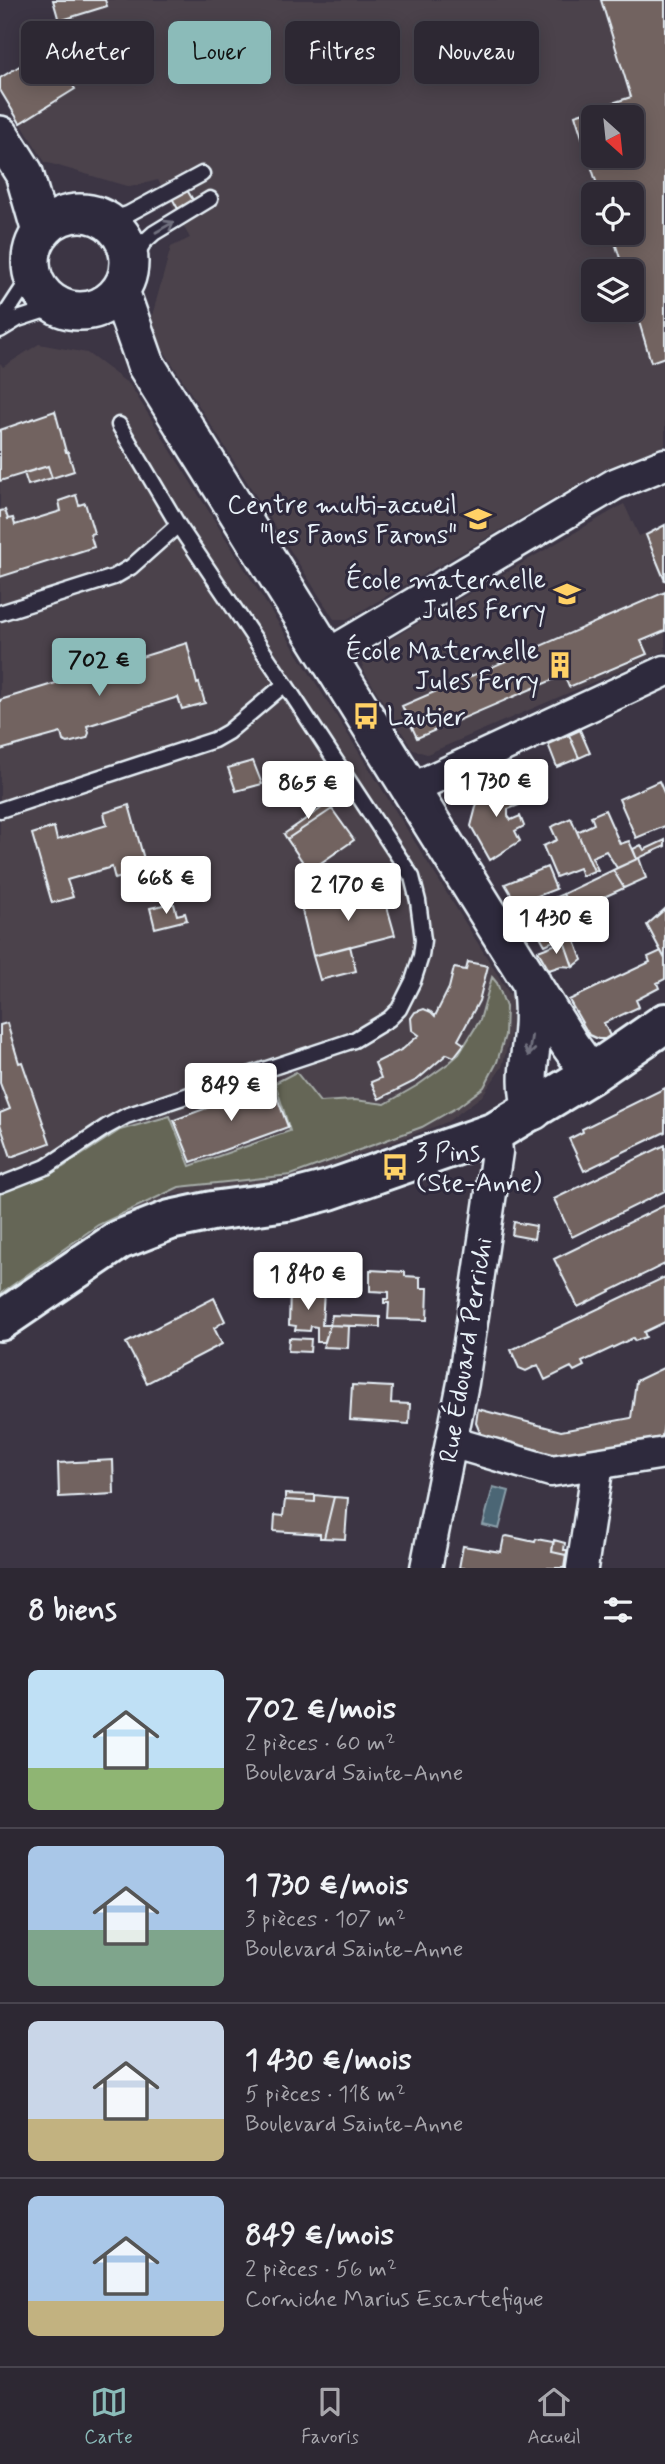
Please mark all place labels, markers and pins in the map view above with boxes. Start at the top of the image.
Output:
place label: Centre multi-accueil "les Faons Farons" [227,489,457,553]
school or university icon: Centre multi-accueil "les Faons Farons" [463,504,493,534]
place label: École maternelle Jules Ferry [346,562,546,628]
school or university icon: École maternelle Jules Ferry [552,579,582,609]
place label: École Maternelle Jules Ferry [346,633,539,699]
pin: 702 € [50,638,148,698]
building icon: École Maternelle Jules Ferry [545,650,575,680]
bus stop icon: Lautier [351,701,381,731]
place label: Lautier [387,701,466,735]
pin: 1 730 € [431,760,561,819]
pin: 865 € [259,762,357,821]
pin: 668 € [117,856,215,916]
pin: 2 170 € [283,864,413,923]
pin: 1 430 € [491,897,621,956]
pin: 849 € [182,1064,280,1123]
place label: 3 Pins (Ste-Anne) [416,1137,541,1201]
bus stop icon: 3 Pins (Ste-Anne) [380,1152,410,1182]
pin: 1 840 € [243,1252,373,1312]

